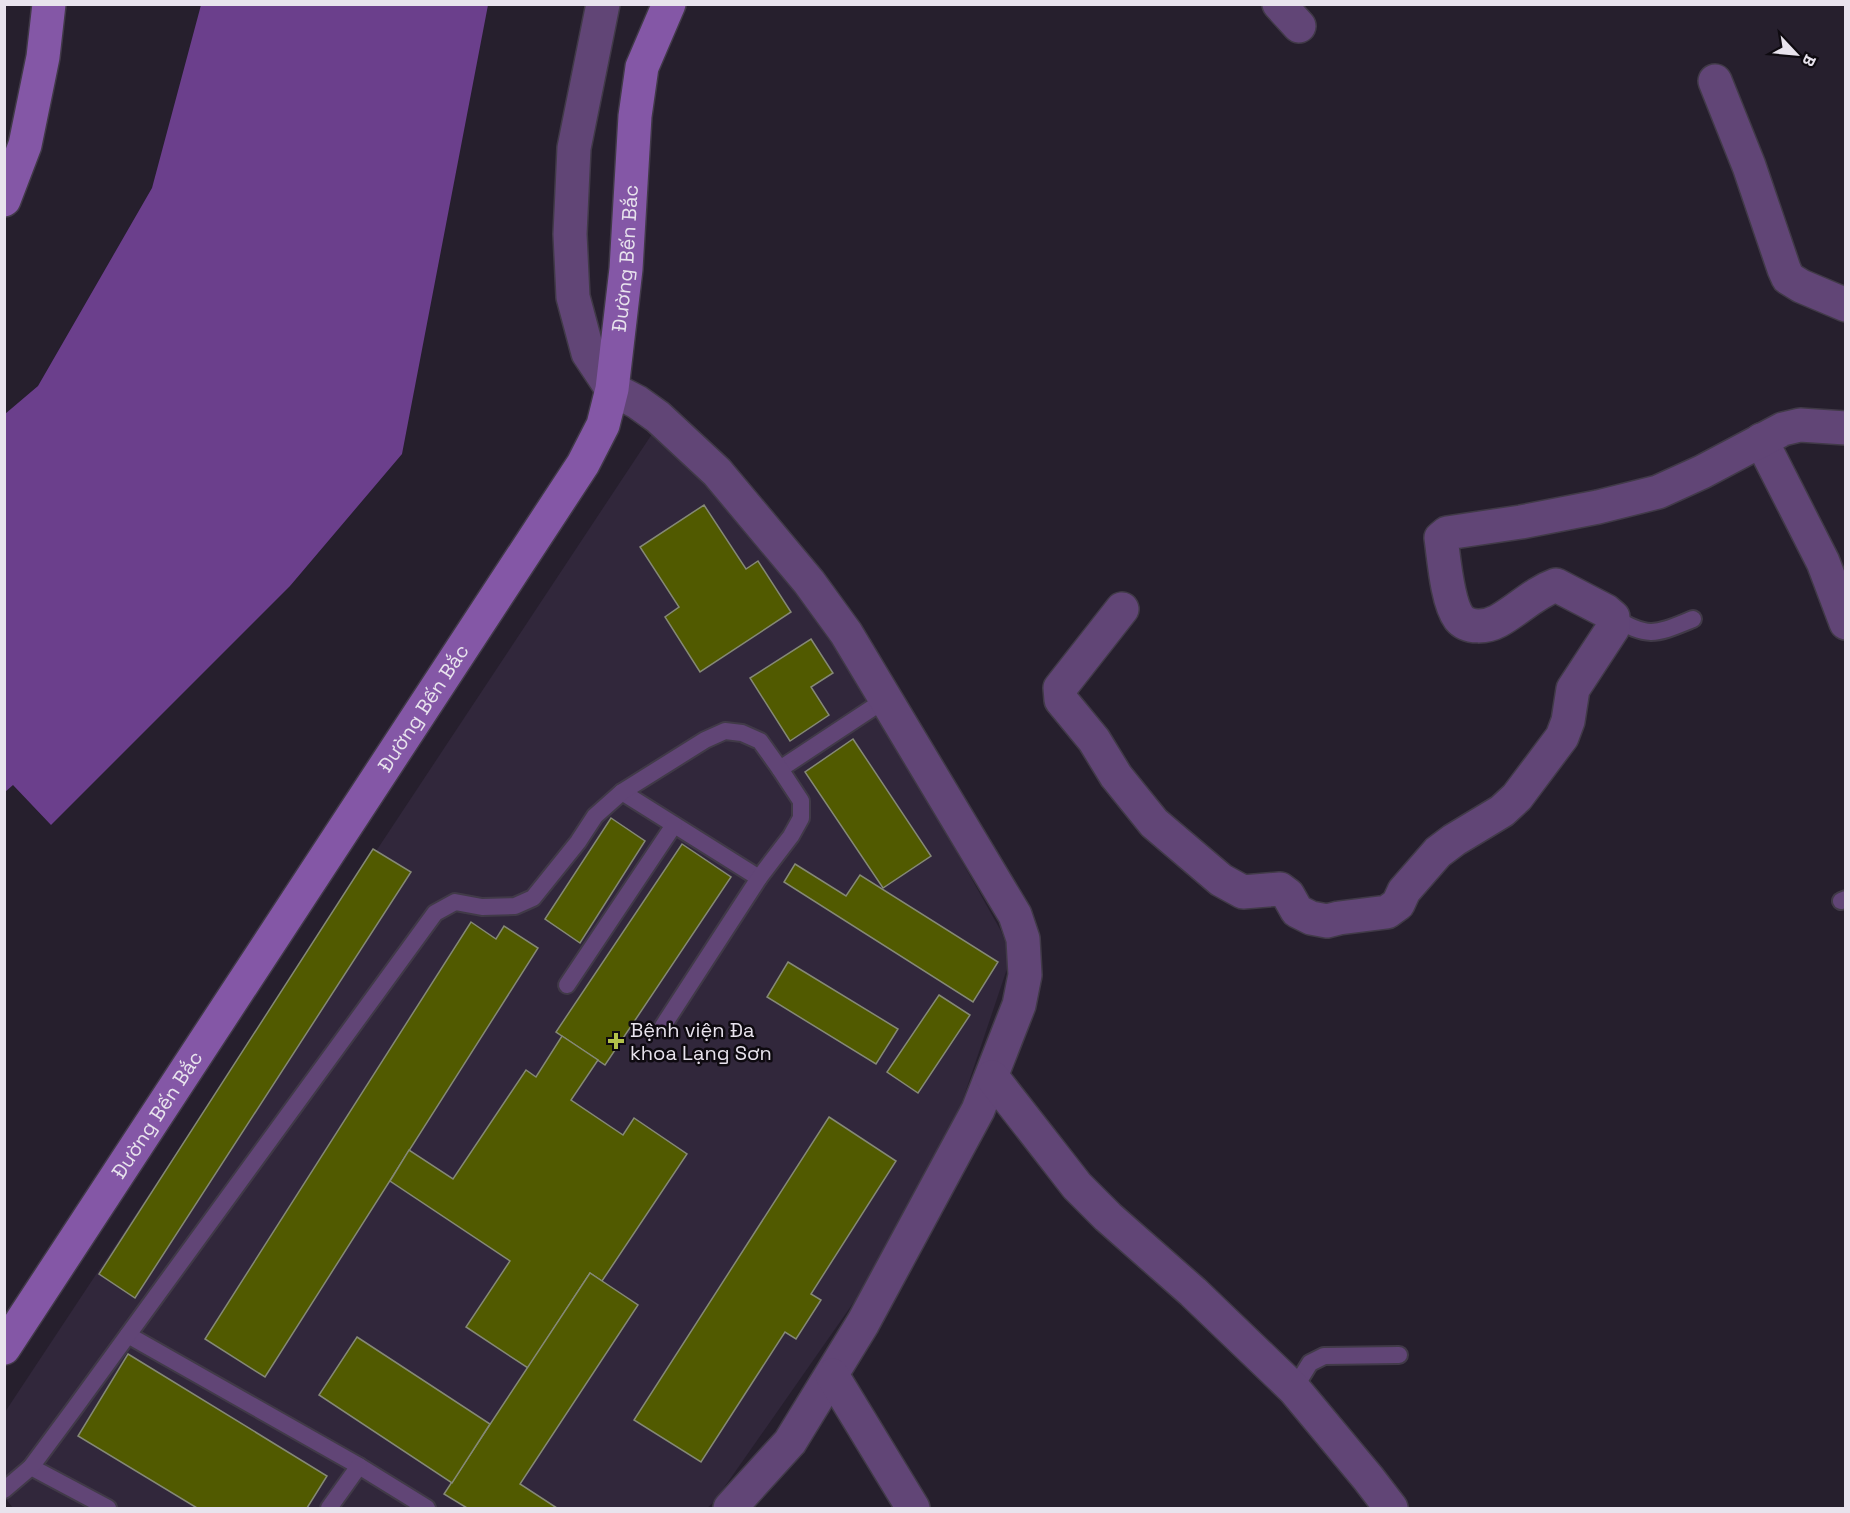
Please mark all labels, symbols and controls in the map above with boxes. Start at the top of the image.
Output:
north arrow [1766,24,1826,84]
text: B [1797,51,1821,70]
street label: Đường Bến Bắc [606,184,644,333]
street label: Đường Bến Bắc [372,639,475,777]
place label: Bệnh viện Đa khoa Lạng Sơn [630,1017,772,1066]
marker: Bệnh viện Đa khoa Lạng Sơn [607,1032,625,1050]
street label: Đường Bến Bắc [106,1046,208,1184]

